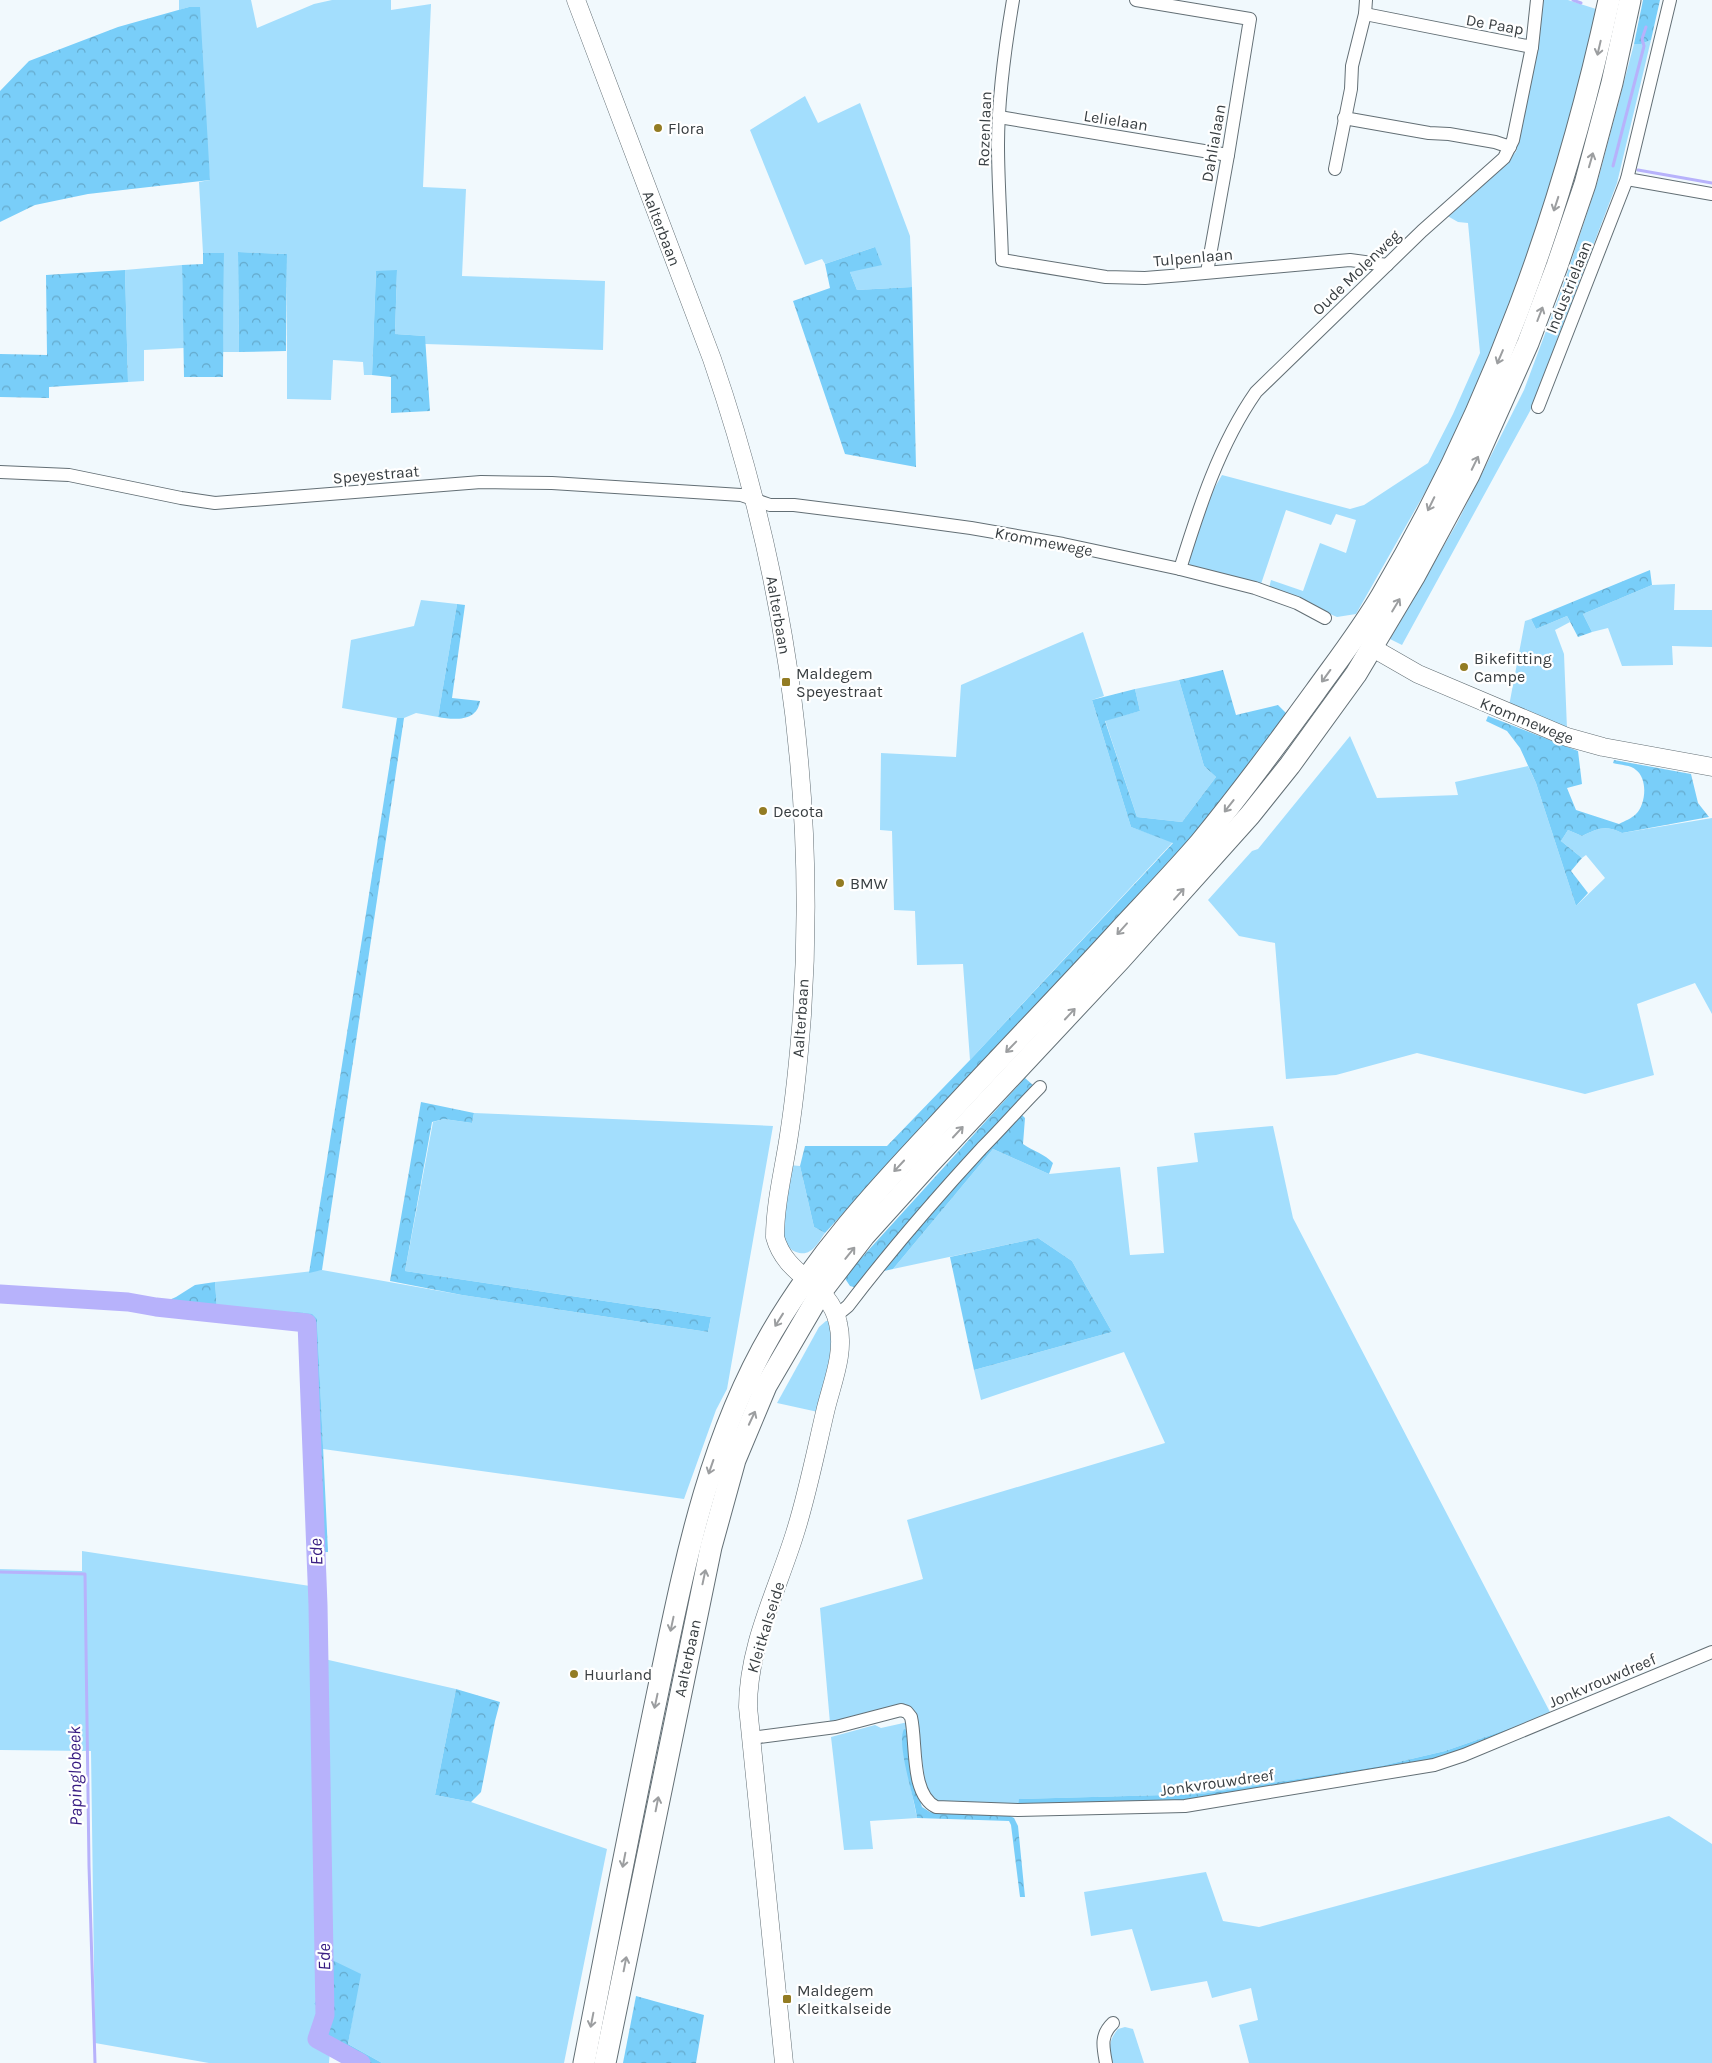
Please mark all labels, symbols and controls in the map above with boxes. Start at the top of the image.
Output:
street label: De Paap [1465,10,1525,39]
one-way arrow [1594,39,1603,55]
street label: Rozenlaan [974,91,995,167]
street label: Dahlialaan [1197,103,1230,184]
street label: Lelielaan [1082,106,1149,135]
place label: Flora [668,119,704,138]
marker: Flora [652,122,664,134]
one-way arrow [1587,152,1597,168]
street label: Aalterbaan [638,188,685,269]
one-way arrow [1551,196,1561,212]
street label: Oude Molenweg [1308,226,1404,319]
street label: Industrielaan [1541,238,1596,336]
street label: Tulpenlaan [1152,245,1234,270]
one-way arrow [1536,307,1545,322]
one-way arrow [1495,349,1505,364]
one-way arrow [1470,456,1480,471]
street label: Speyestraat [332,461,420,488]
one-way arrow [1426,496,1435,511]
street label: Krommewege [993,523,1095,560]
street label: Aalterbaan [762,574,795,656]
one-way arrow [1392,599,1402,613]
place label: Bikefitting Campe [1474,649,1552,686]
marker: Bikefitting Campe [1458,661,1470,673]
place label: Maldegem Speyestraat [796,664,883,701]
one-way arrow [1321,669,1331,683]
marker: Maldegem Speyestraat [780,676,792,688]
street label: Krommewege [1477,693,1576,748]
one-way arrow [1223,799,1234,812]
place label: Decota [773,802,824,821]
marker: Decota [757,805,769,817]
place label: BMW [850,874,888,893]
marker: BMW [834,877,846,889]
one-way arrow [1174,887,1185,900]
one-way arrow [1116,922,1128,935]
street label: Aalterbaan [788,978,813,1058]
one-way arrow [1064,1007,1076,1020]
one-way arrow [1005,1041,1017,1054]
one-way arrow [952,1126,964,1138]
one-way arrow [893,1160,905,1172]
one-way arrow [845,1247,856,1260]
one-way arrow [774,1312,784,1326]
one-way arrow [748,1411,757,1426]
one-way arrow [706,1459,716,1475]
water label: Ede [305,1538,327,1566]
one-way arrow [700,1569,710,1585]
street label: Kleitkalseide [743,1579,788,1675]
one-way arrow [667,1616,676,1632]
street label: Aalterbaan [670,1617,705,1699]
street label: Jonkvrouwdreef [1546,1649,1659,1712]
place label: Huurland [584,1665,652,1684]
marker: Huurland [568,1668,580,1680]
one-way arrow [651,1693,660,1709]
water label: Papinglobeek [63,1725,87,1826]
street label: Jonkvrouwdreef [1159,1765,1276,1800]
one-way arrow [653,1797,663,1813]
one-way arrow [619,1852,628,1868]
water label: Ede [313,1943,335,1971]
one-way arrow [621,1956,631,1972]
place label: Maldegem Kleitkalseide [797,1981,892,2018]
marker: Maldegem Kleitkalseide [781,1993,793,2005]
one-way arrow [587,2011,596,2027]

